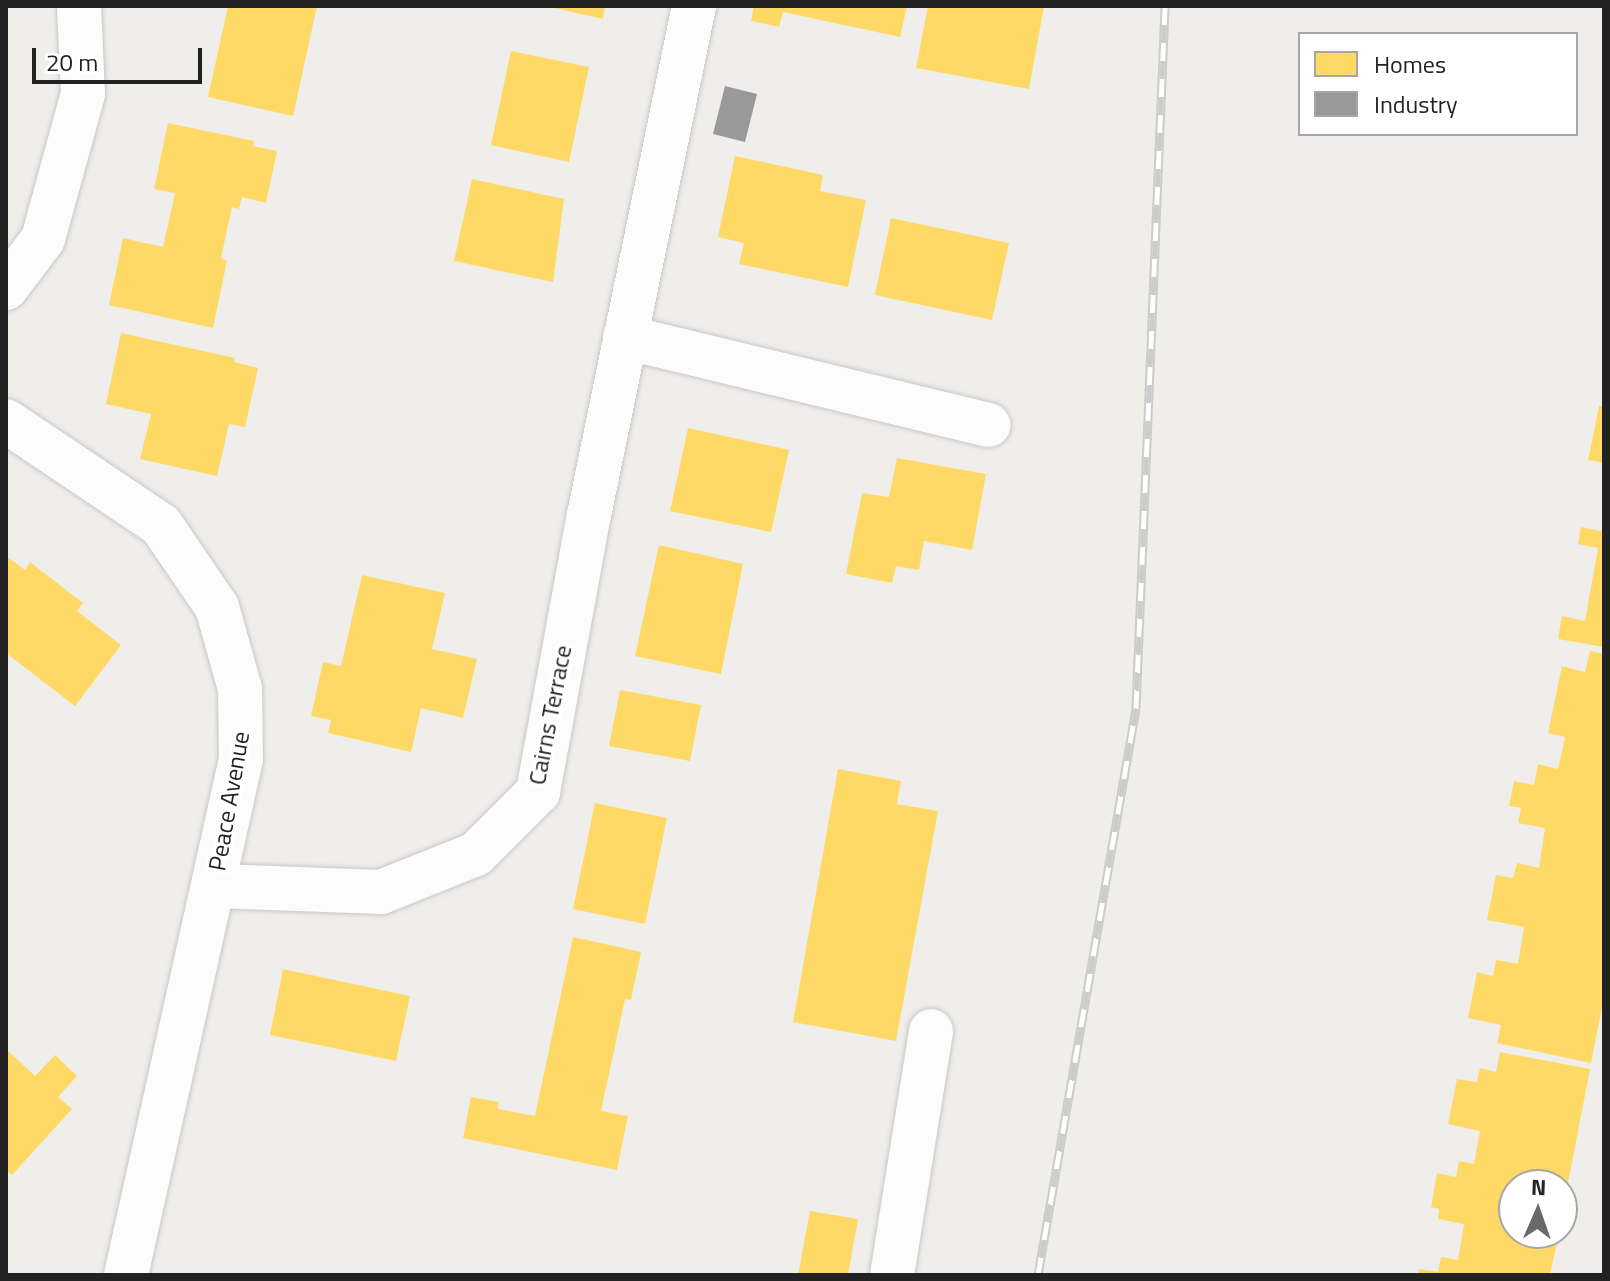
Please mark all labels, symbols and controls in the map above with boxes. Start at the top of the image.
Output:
scale bar [36,32,206,82]
legend [1298,32,1578,136]
text: 20 m [46,44,98,80]
text: Homes [1374,46,1446,82]
text: Industry [1374,86,1458,122]
street label: Cairns Terrace [522,643,578,787]
street label: Peace Avenue [203,729,255,873]
north arrow [1498,1169,1578,1249]
text: N [1531,1170,1547,1204]

